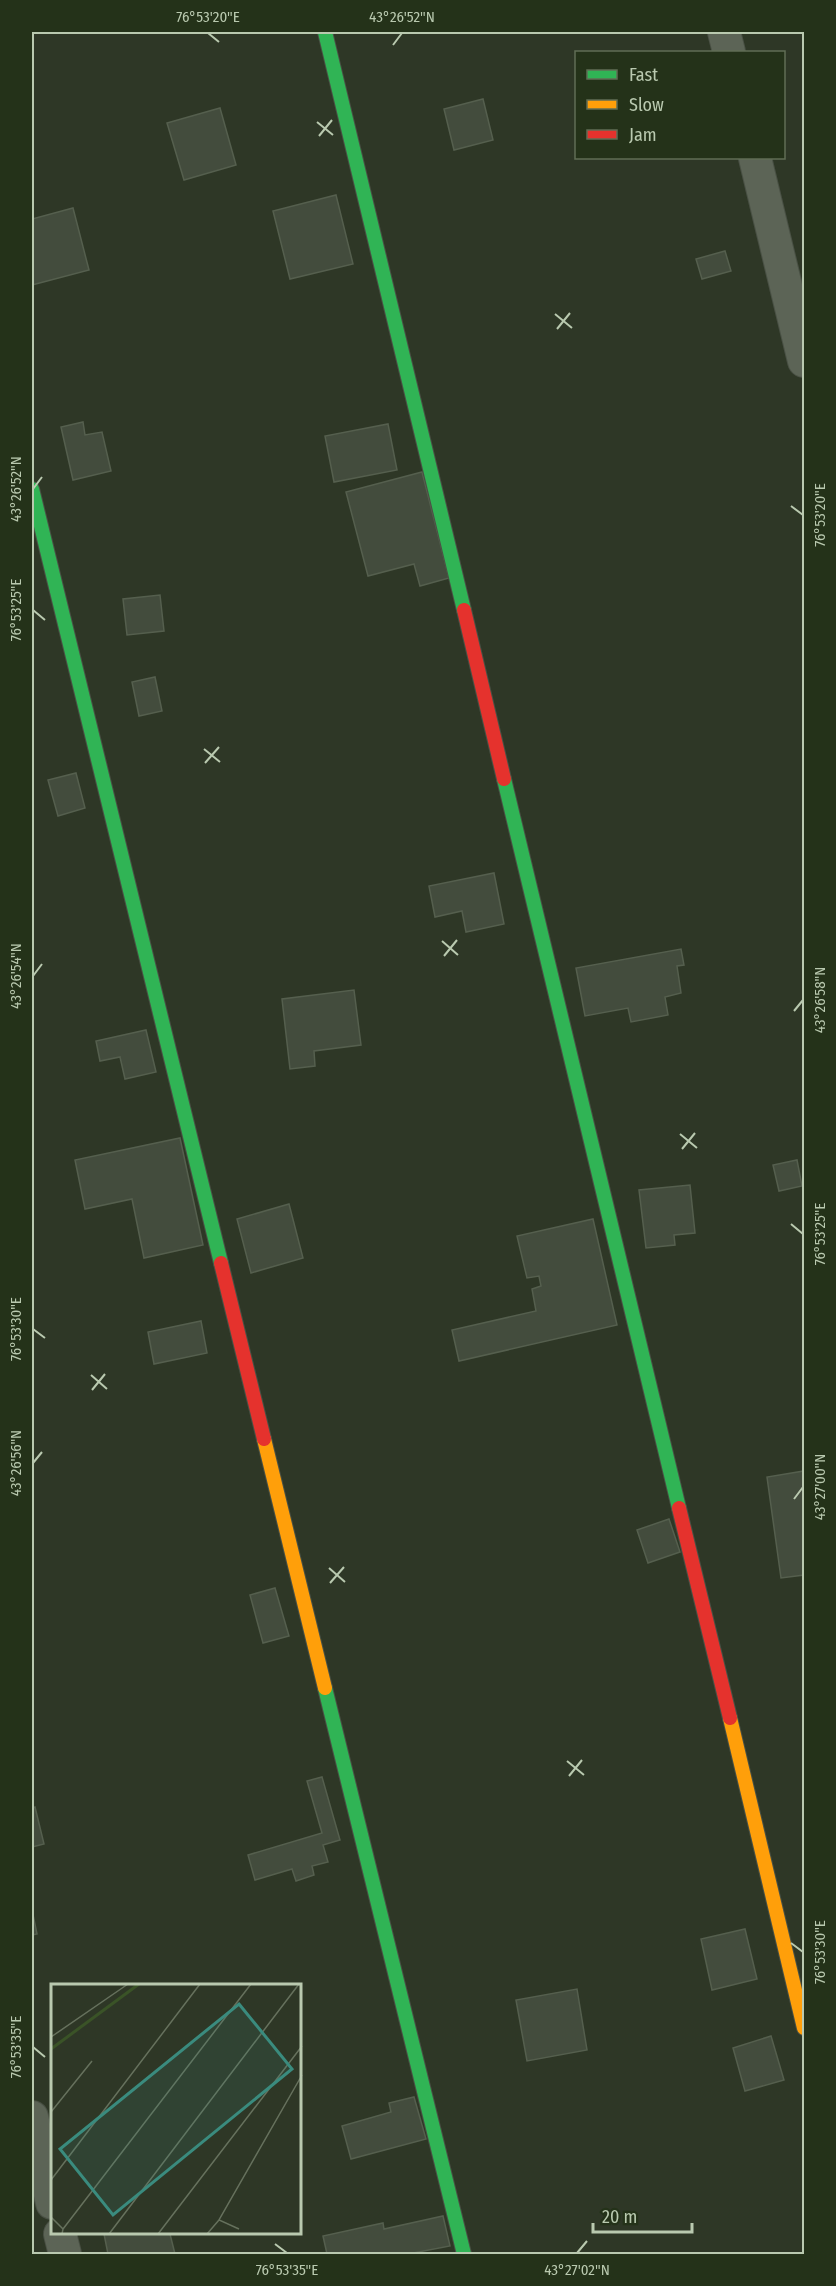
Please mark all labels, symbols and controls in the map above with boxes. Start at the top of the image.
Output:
text: 76°53'20"E [176,8,240,26]
text: 43°26'52"N [369,8,435,26]
legend [575,51,785,159]
text: Fast [629,64,658,86]
text: Slow [629,94,664,116]
text: Jam [629,124,657,146]
text: 43°26'52"N [7,456,25,522]
text: 76°53'20"E [811,483,829,547]
text: 76°53'25"E [7,579,25,641]
text: 43°26'54"N [7,943,25,1009]
text: 43°26'58"N [811,967,829,1033]
text: 76°53'25"E [811,1203,829,1265]
text: 76°53'30"E [7,1297,25,1361]
text: 43°26'56"N [7,1430,25,1496]
text: 43°27'00"N [811,1454,829,1520]
text: 76°53'30"E [811,1920,829,1984]
inset map [51,1984,302,2235]
text: 76°53'35"E [7,2016,25,2078]
scale bar [593,2196,692,2234]
text: 20 m [602,2206,637,2228]
text: 76°53'35"E [256,2261,318,2279]
text: 43°27'02"N [544,2261,610,2279]

